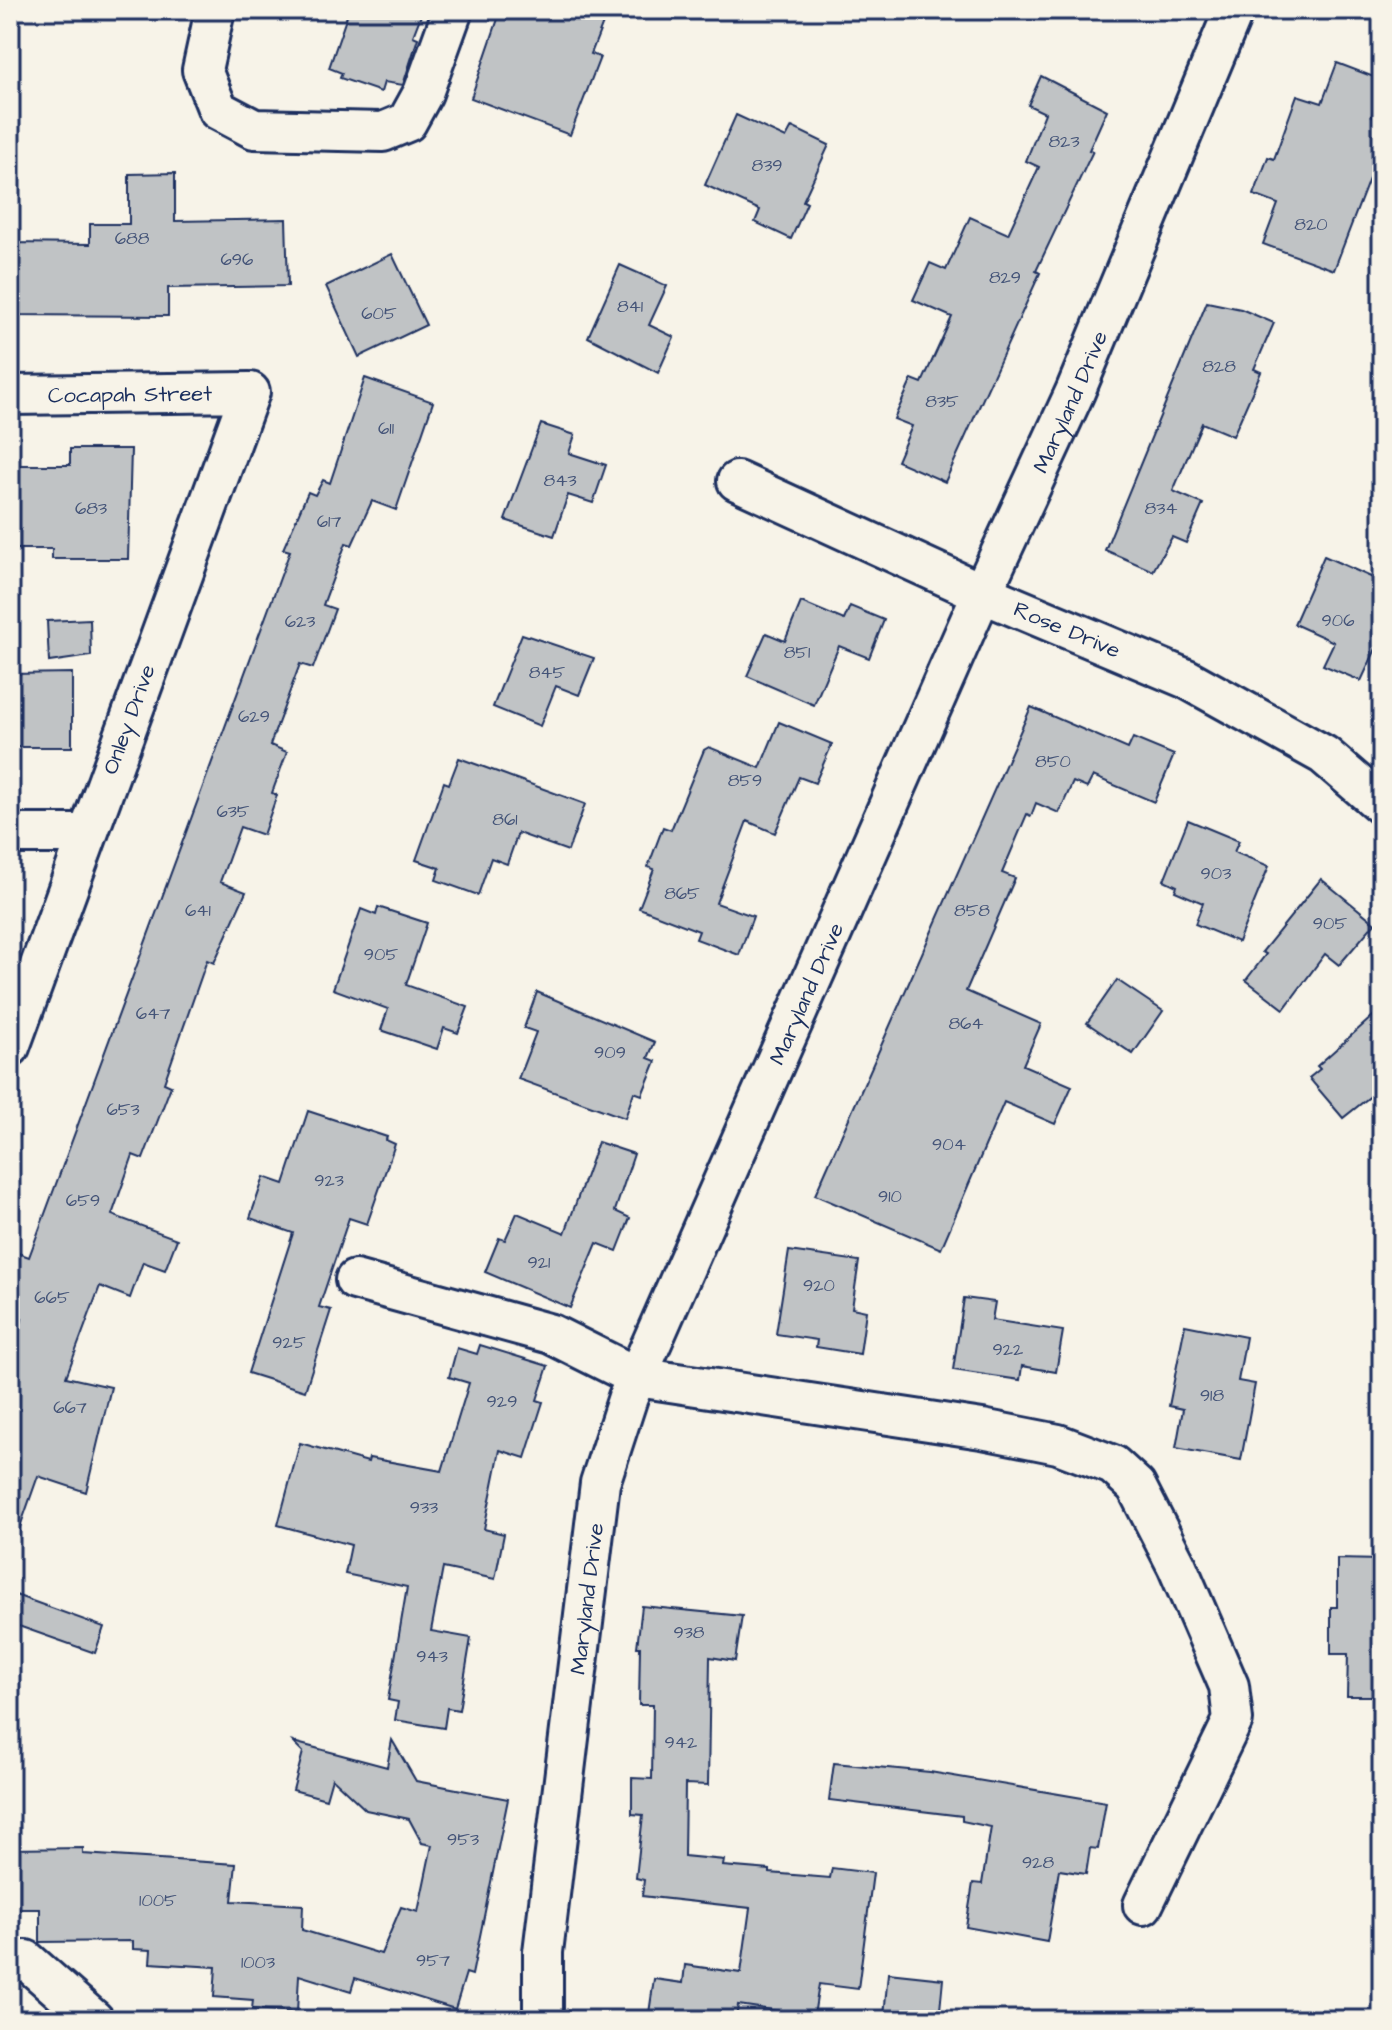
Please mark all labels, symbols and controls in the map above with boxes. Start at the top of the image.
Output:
house number: 823 [1048,129,1080,154]
house number: 839 [751,153,783,178]
house number: 820 [1294,212,1328,237]
house number: 688 [115,226,150,251]
house number: 696 [221,247,253,272]
house number: 829 [989,265,1021,290]
house number: 841 [617,294,643,319]
house number: 605 [361,301,397,326]
street label: Maryland Drive [1026,326,1116,478]
house number: 828 [1202,354,1236,379]
street label: Cocapah Street [48,378,212,412]
house number: 835 [925,389,959,414]
house number: 611 [378,416,394,441]
house number: 843 [543,468,577,493]
house number: 683 [75,496,107,521]
house number: 834 [1144,496,1178,521]
house number: 617 [317,509,341,534]
street label: Rose Drive [1009,594,1125,666]
house number: 906 [1322,608,1354,633]
house number: 623 [285,609,315,634]
house number: 851 [784,640,810,665]
street label: Onley Drive [95,660,165,779]
house number: 845 [529,660,566,685]
house number: 629 [238,704,270,729]
house number: 850 [1035,749,1071,774]
house number: 859 [728,768,762,793]
house number: 635 [216,799,250,824]
house number: 861 [492,807,518,832]
house number: 903 [1201,861,1231,886]
house number: 865 [664,881,700,906]
house number: 641 [185,898,211,923]
house number: 858 [954,898,990,923]
house number: 905 [1313,911,1347,936]
street label: Maryland Drive [762,918,852,1070]
house number: 905 [364,942,398,967]
house number: 647 [136,1001,170,1026]
house number: 864 [948,1011,984,1036]
house number: 909 [594,1040,626,1065]
house number: 653 [106,1097,140,1122]
house number: 904 [932,1132,966,1157]
house number: 923 [314,1168,344,1193]
house number: 910 [878,1184,902,1209]
house number: 659 [66,1188,100,1213]
house number: 921 [528,1250,550,1275]
house number: 920 [803,1273,835,1298]
house number: 665 [34,1285,70,1310]
house number: 925 [272,1330,306,1355]
house number: 922 [993,1337,1024,1362]
house number: 918 [1200,1383,1224,1408]
house number: 929 [487,1389,517,1414]
house number: 667 [53,1395,87,1420]
house number: 933 [410,1495,438,1520]
street label: Maryland Drive [563,1521,612,1676]
house number: 938 [673,1620,705,1645]
house number: 943 [416,1644,448,1669]
house number: 942 [665,1730,698,1755]
house number: 953 [447,1827,479,1852]
house number: 928 [1022,1850,1054,1875]
house number: 1005 [139,1888,177,1913]
house number: 957 [416,1948,450,1973]
house number: 1003 [241,1950,275,1975]

